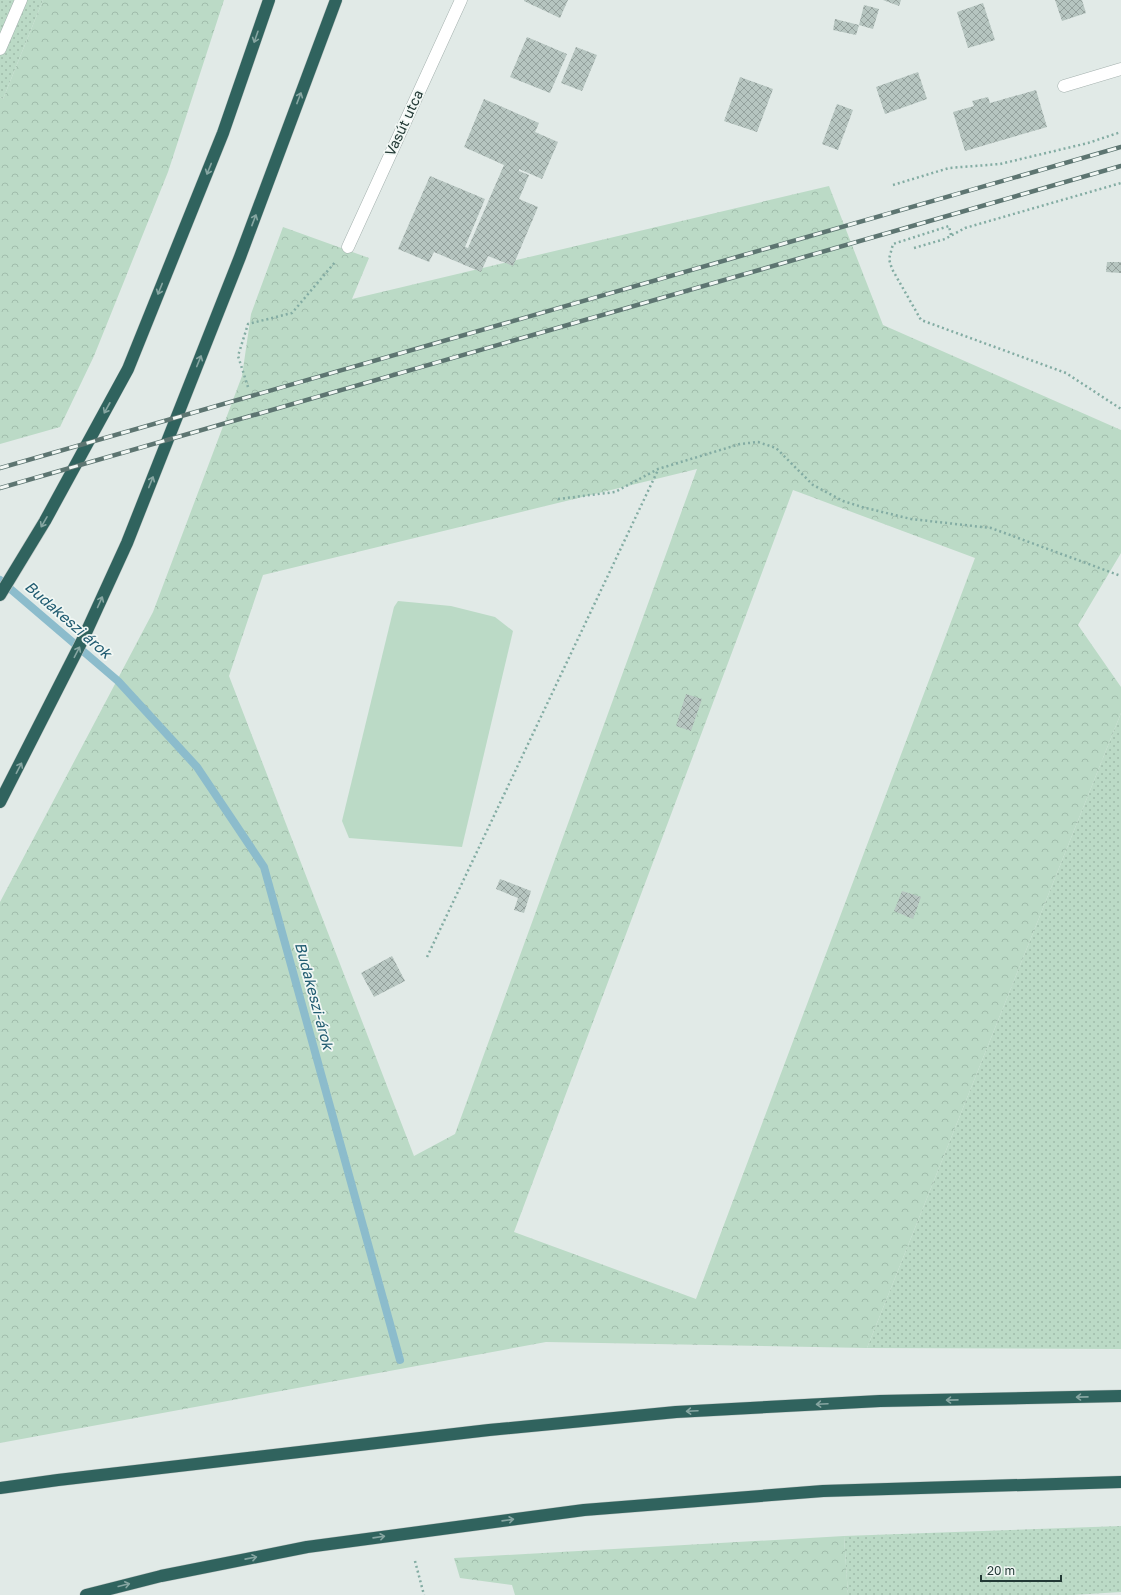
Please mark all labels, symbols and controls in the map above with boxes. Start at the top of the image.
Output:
one-way arrow [252,30,260,42]
street label: Vasút utca [381,87,426,159]
one-way arrow [296,93,304,105]
one-way arrow [204,162,212,174]
one-way arrow [250,215,258,227]
one-way arrow [156,283,164,295]
one-way arrow [195,356,203,368]
one-way arrow [103,402,110,414]
one-way arrow [147,476,155,488]
one-way arrow [40,516,48,528]
water label: Budakeszi árok [22,577,117,663]
one-way arrow [97,596,104,608]
one-way arrow [74,646,81,658]
one-way arrow [15,762,23,774]
water label: Budakeszi-árok [292,940,338,1053]
one-way arrow [1076,1393,1089,1401]
one-way arrow [946,1396,959,1403]
one-way arrow [816,1401,829,1408]
one-way arrow [686,1407,699,1415]
one-way arrow [501,1516,514,1524]
one-way arrow [372,1533,385,1541]
one-way arrow [244,1554,257,1562]
scale bar [981,1557,1061,1583]
text: 20 m [987,1563,1015,1578]
one-way arrow [117,1581,130,1588]

